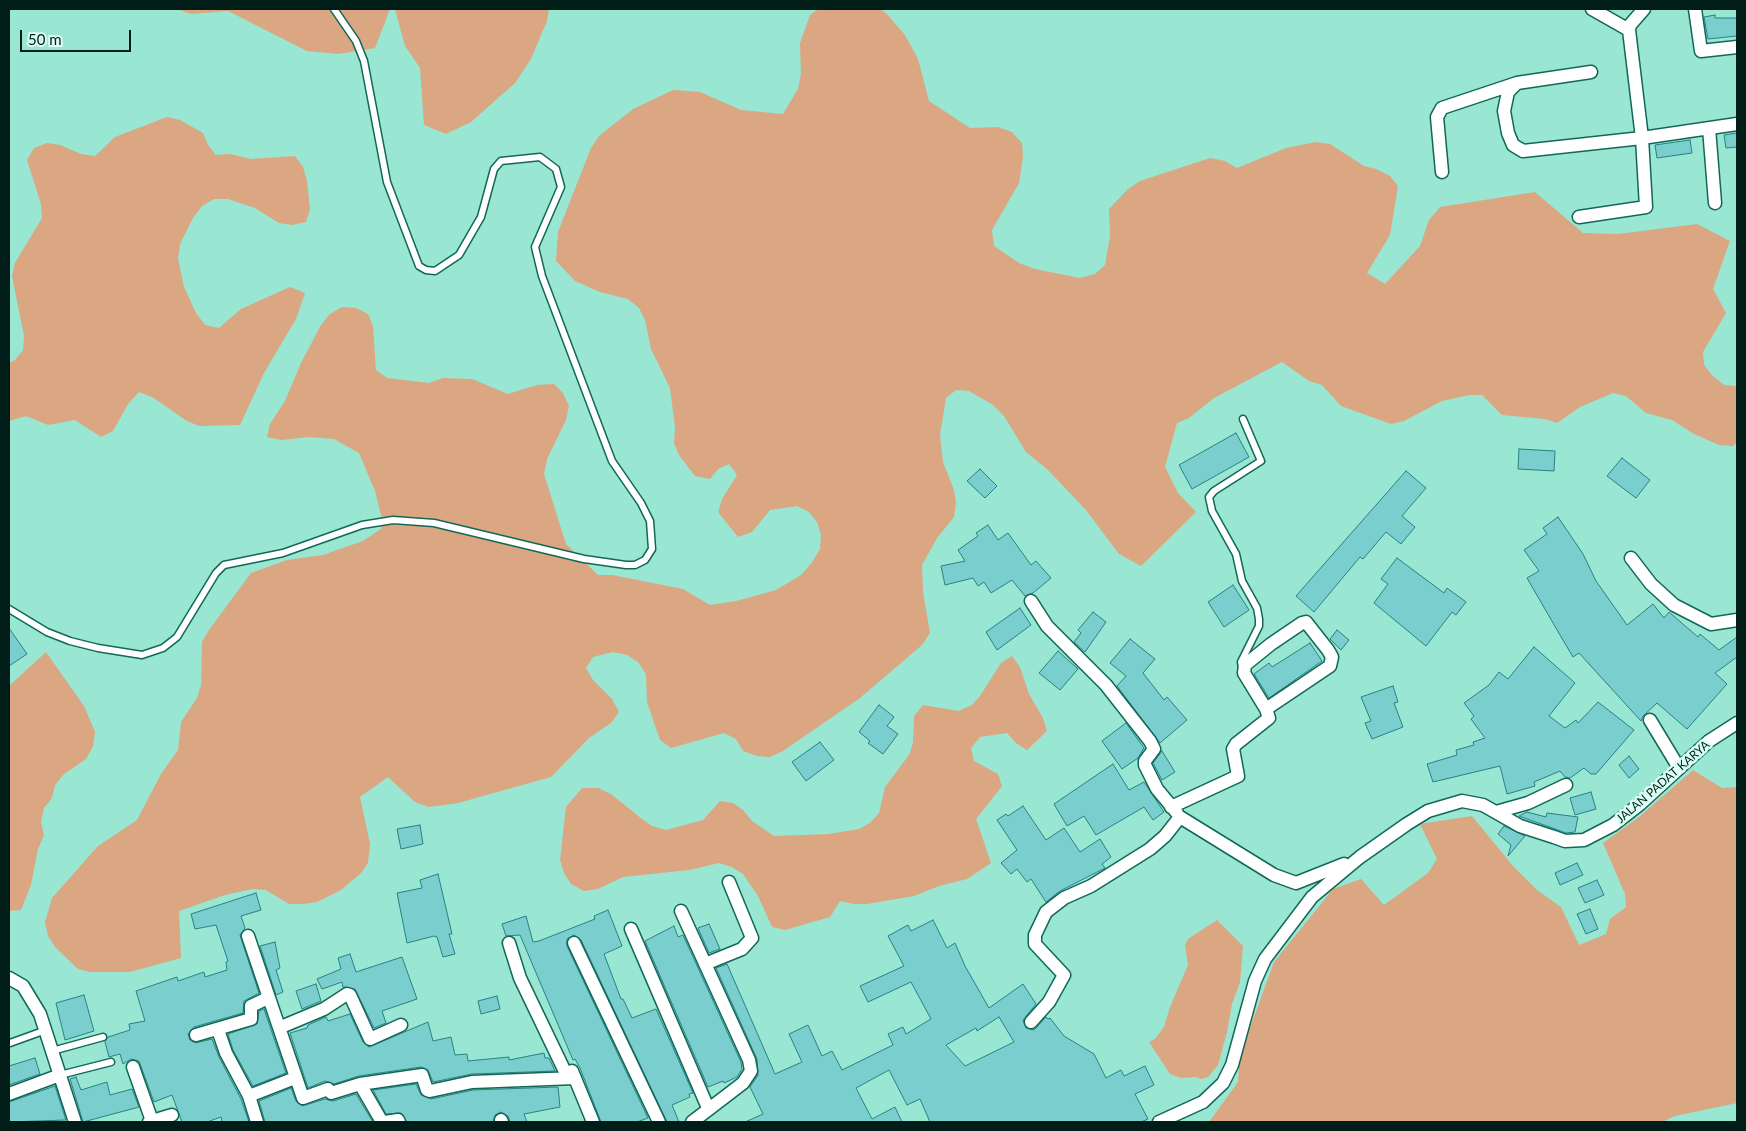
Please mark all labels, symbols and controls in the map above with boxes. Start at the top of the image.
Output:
scale bar [22,20,134,52]
text: 50 m [28,30,62,48]
street label: JALAN PADAT KARYA [1613,738,1713,826]

